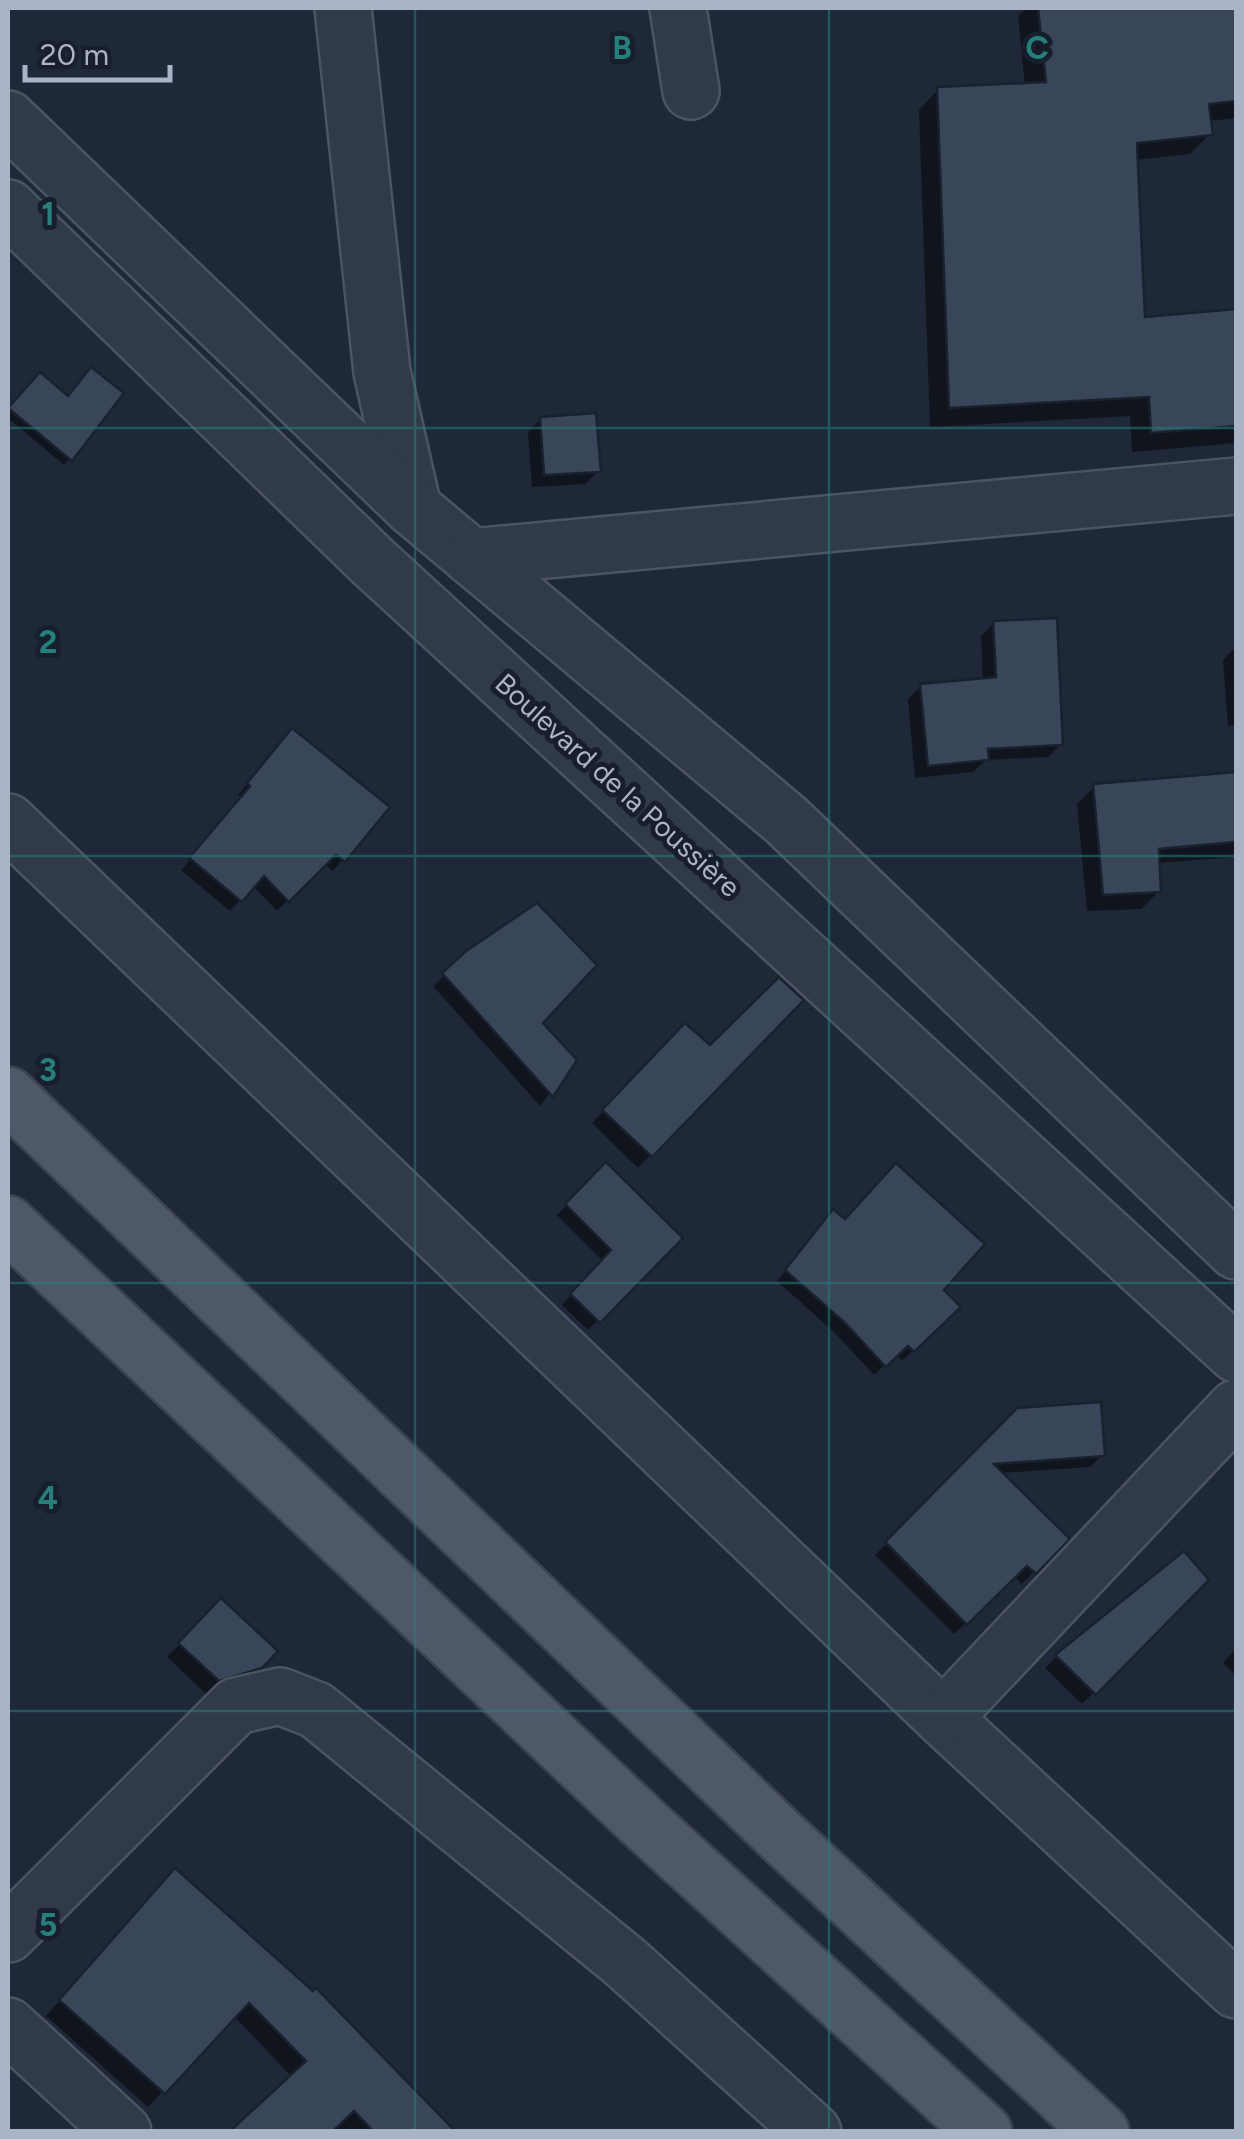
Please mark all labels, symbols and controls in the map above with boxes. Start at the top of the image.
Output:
scale bar [25,20,170,82]
text: B [612,29,632,67]
text: C [1025,29,1049,67]
text: 20 m [40,36,109,73]
text: 1 [41,195,55,233]
text: 2 [39,623,57,661]
street label: Boulevard de la Poussière [489,666,747,904]
text: 3 [39,1051,57,1089]
text: 4 [38,1479,58,1517]
text: 5 [39,1906,57,1944]

